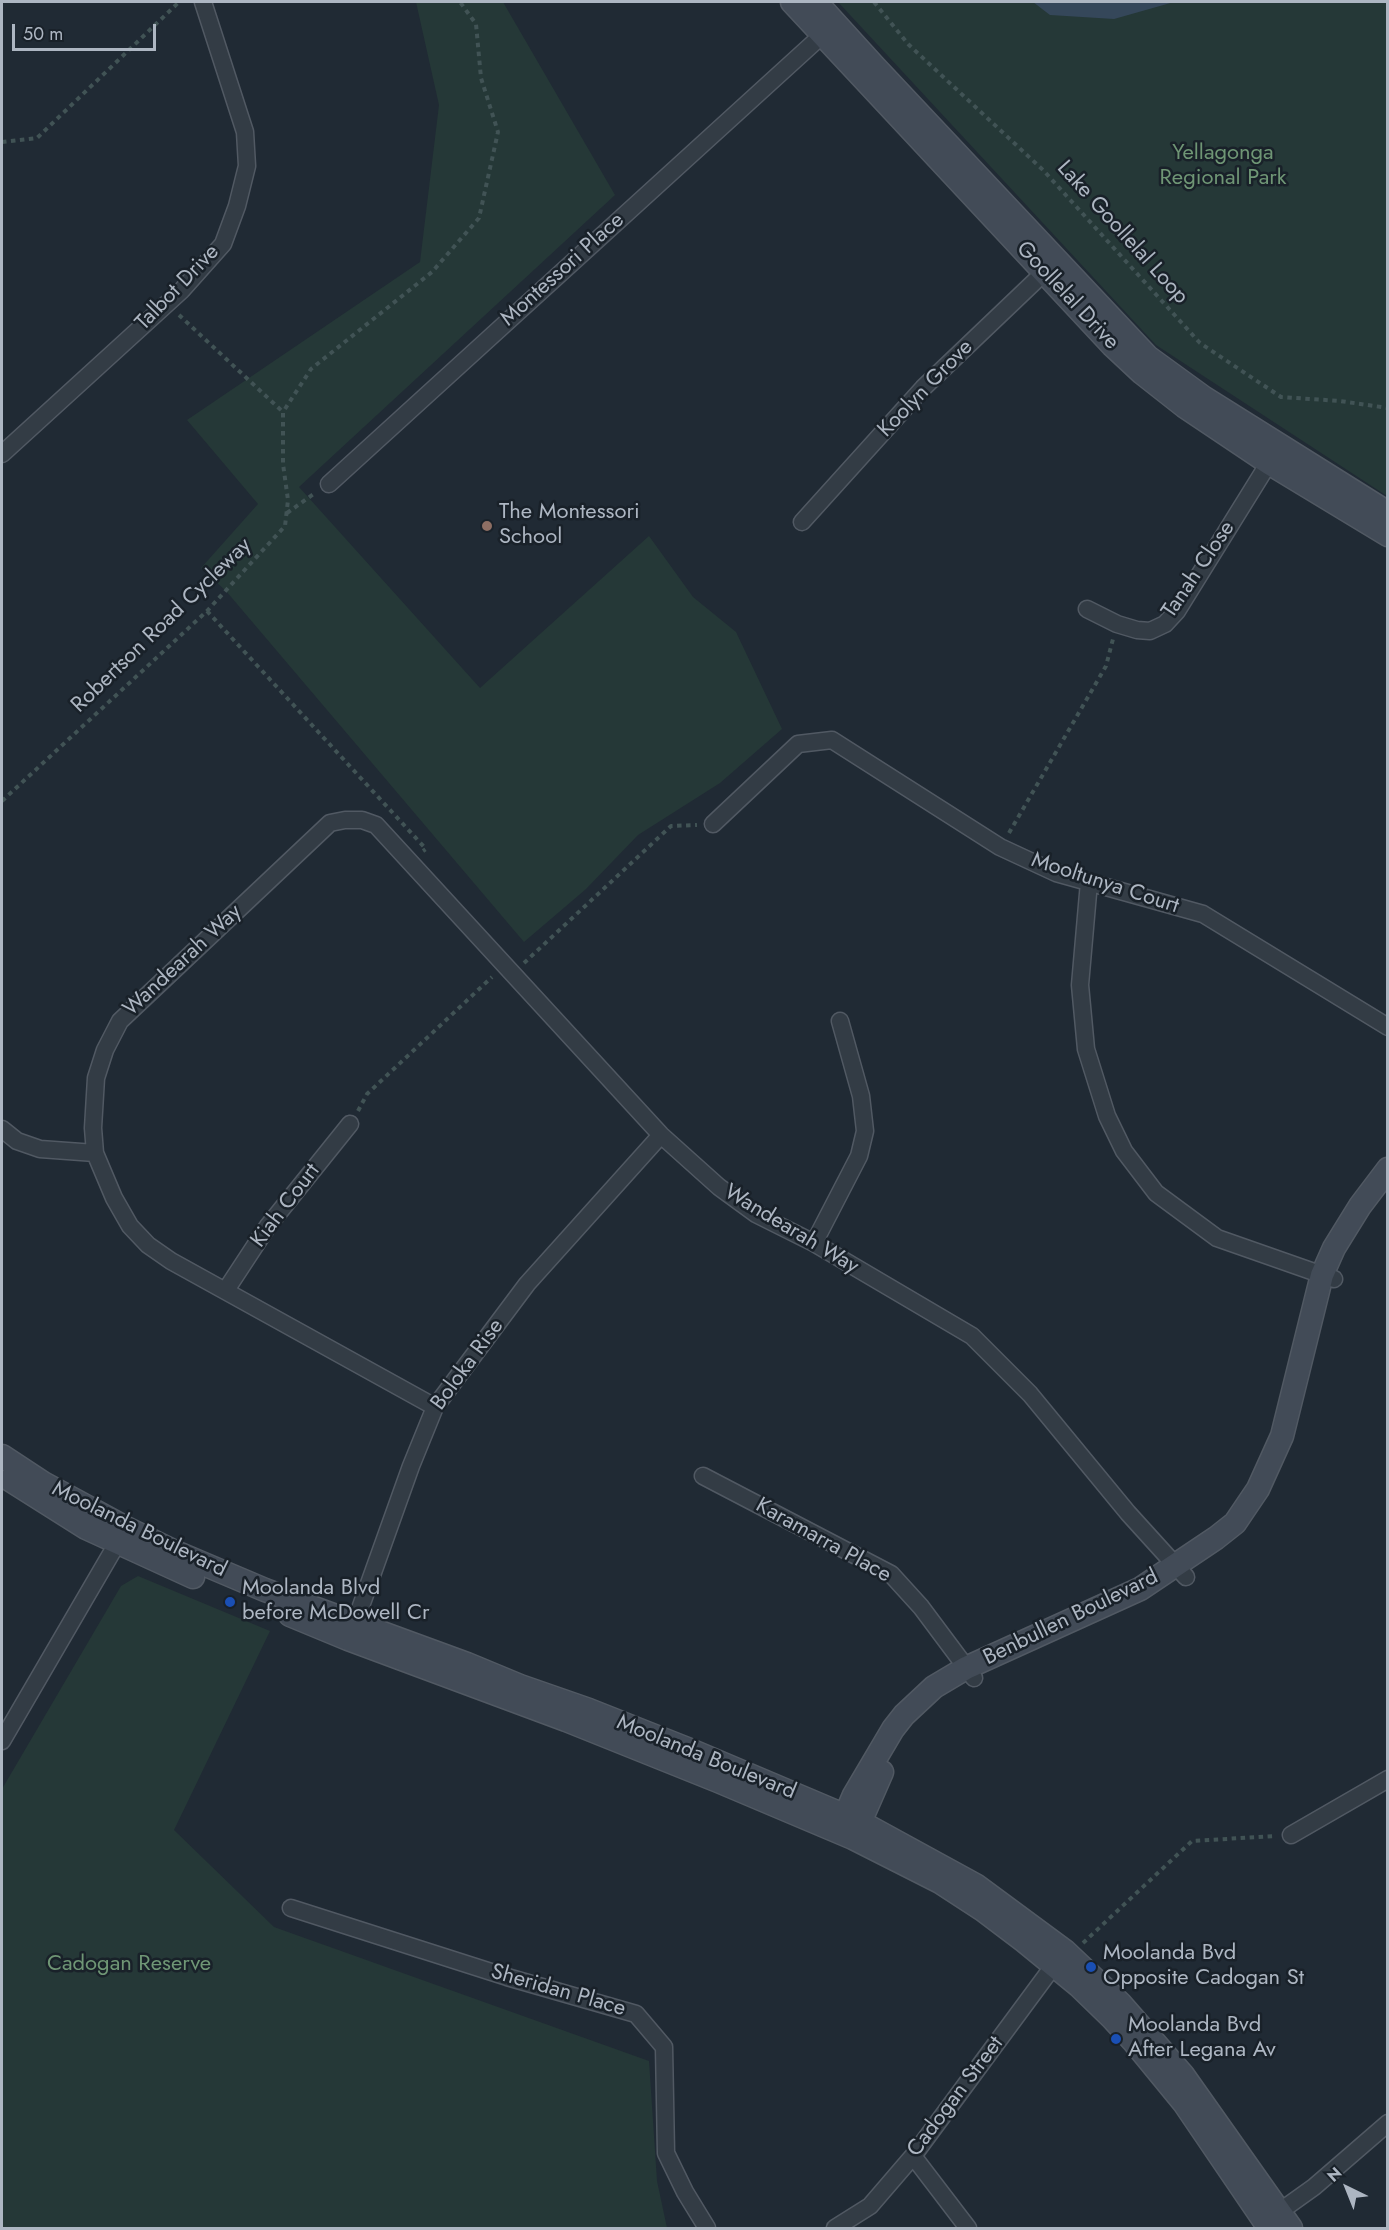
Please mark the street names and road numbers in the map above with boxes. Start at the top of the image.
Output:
street label: Lake Goollelal Loop [1051,156,1193,310]
street label: Montessori Place [496,208,630,332]
street label: Goollelal Drive [1010,236,1124,356]
street label: Talbot Drive [131,240,225,336]
street label: Koolyn Grove [873,335,979,443]
street label: Tanah Close [1157,517,1241,623]
street label: Robertson Road Cycleway [66,533,258,719]
street label: Mooltunya Court [1028,848,1182,920]
street label: Wandearah Way [118,899,248,1023]
street label: Kiah Court [246,1159,326,1253]
street label: Wandearah Way [719,1179,863,1281]
street label: Boloka Rise [426,1314,510,1416]
street label: Moolanda Boulevard [47,1476,231,1584]
street label: Karamarra Place [751,1493,895,1589]
street label: Benbullen Boulevard [979,1564,1163,1672]
street label: Moolanda Boulevard [613,1710,799,1806]
street label: Sheridan Place [488,1959,628,2023]
street label: Cadogan Street [902,2032,1010,2162]

